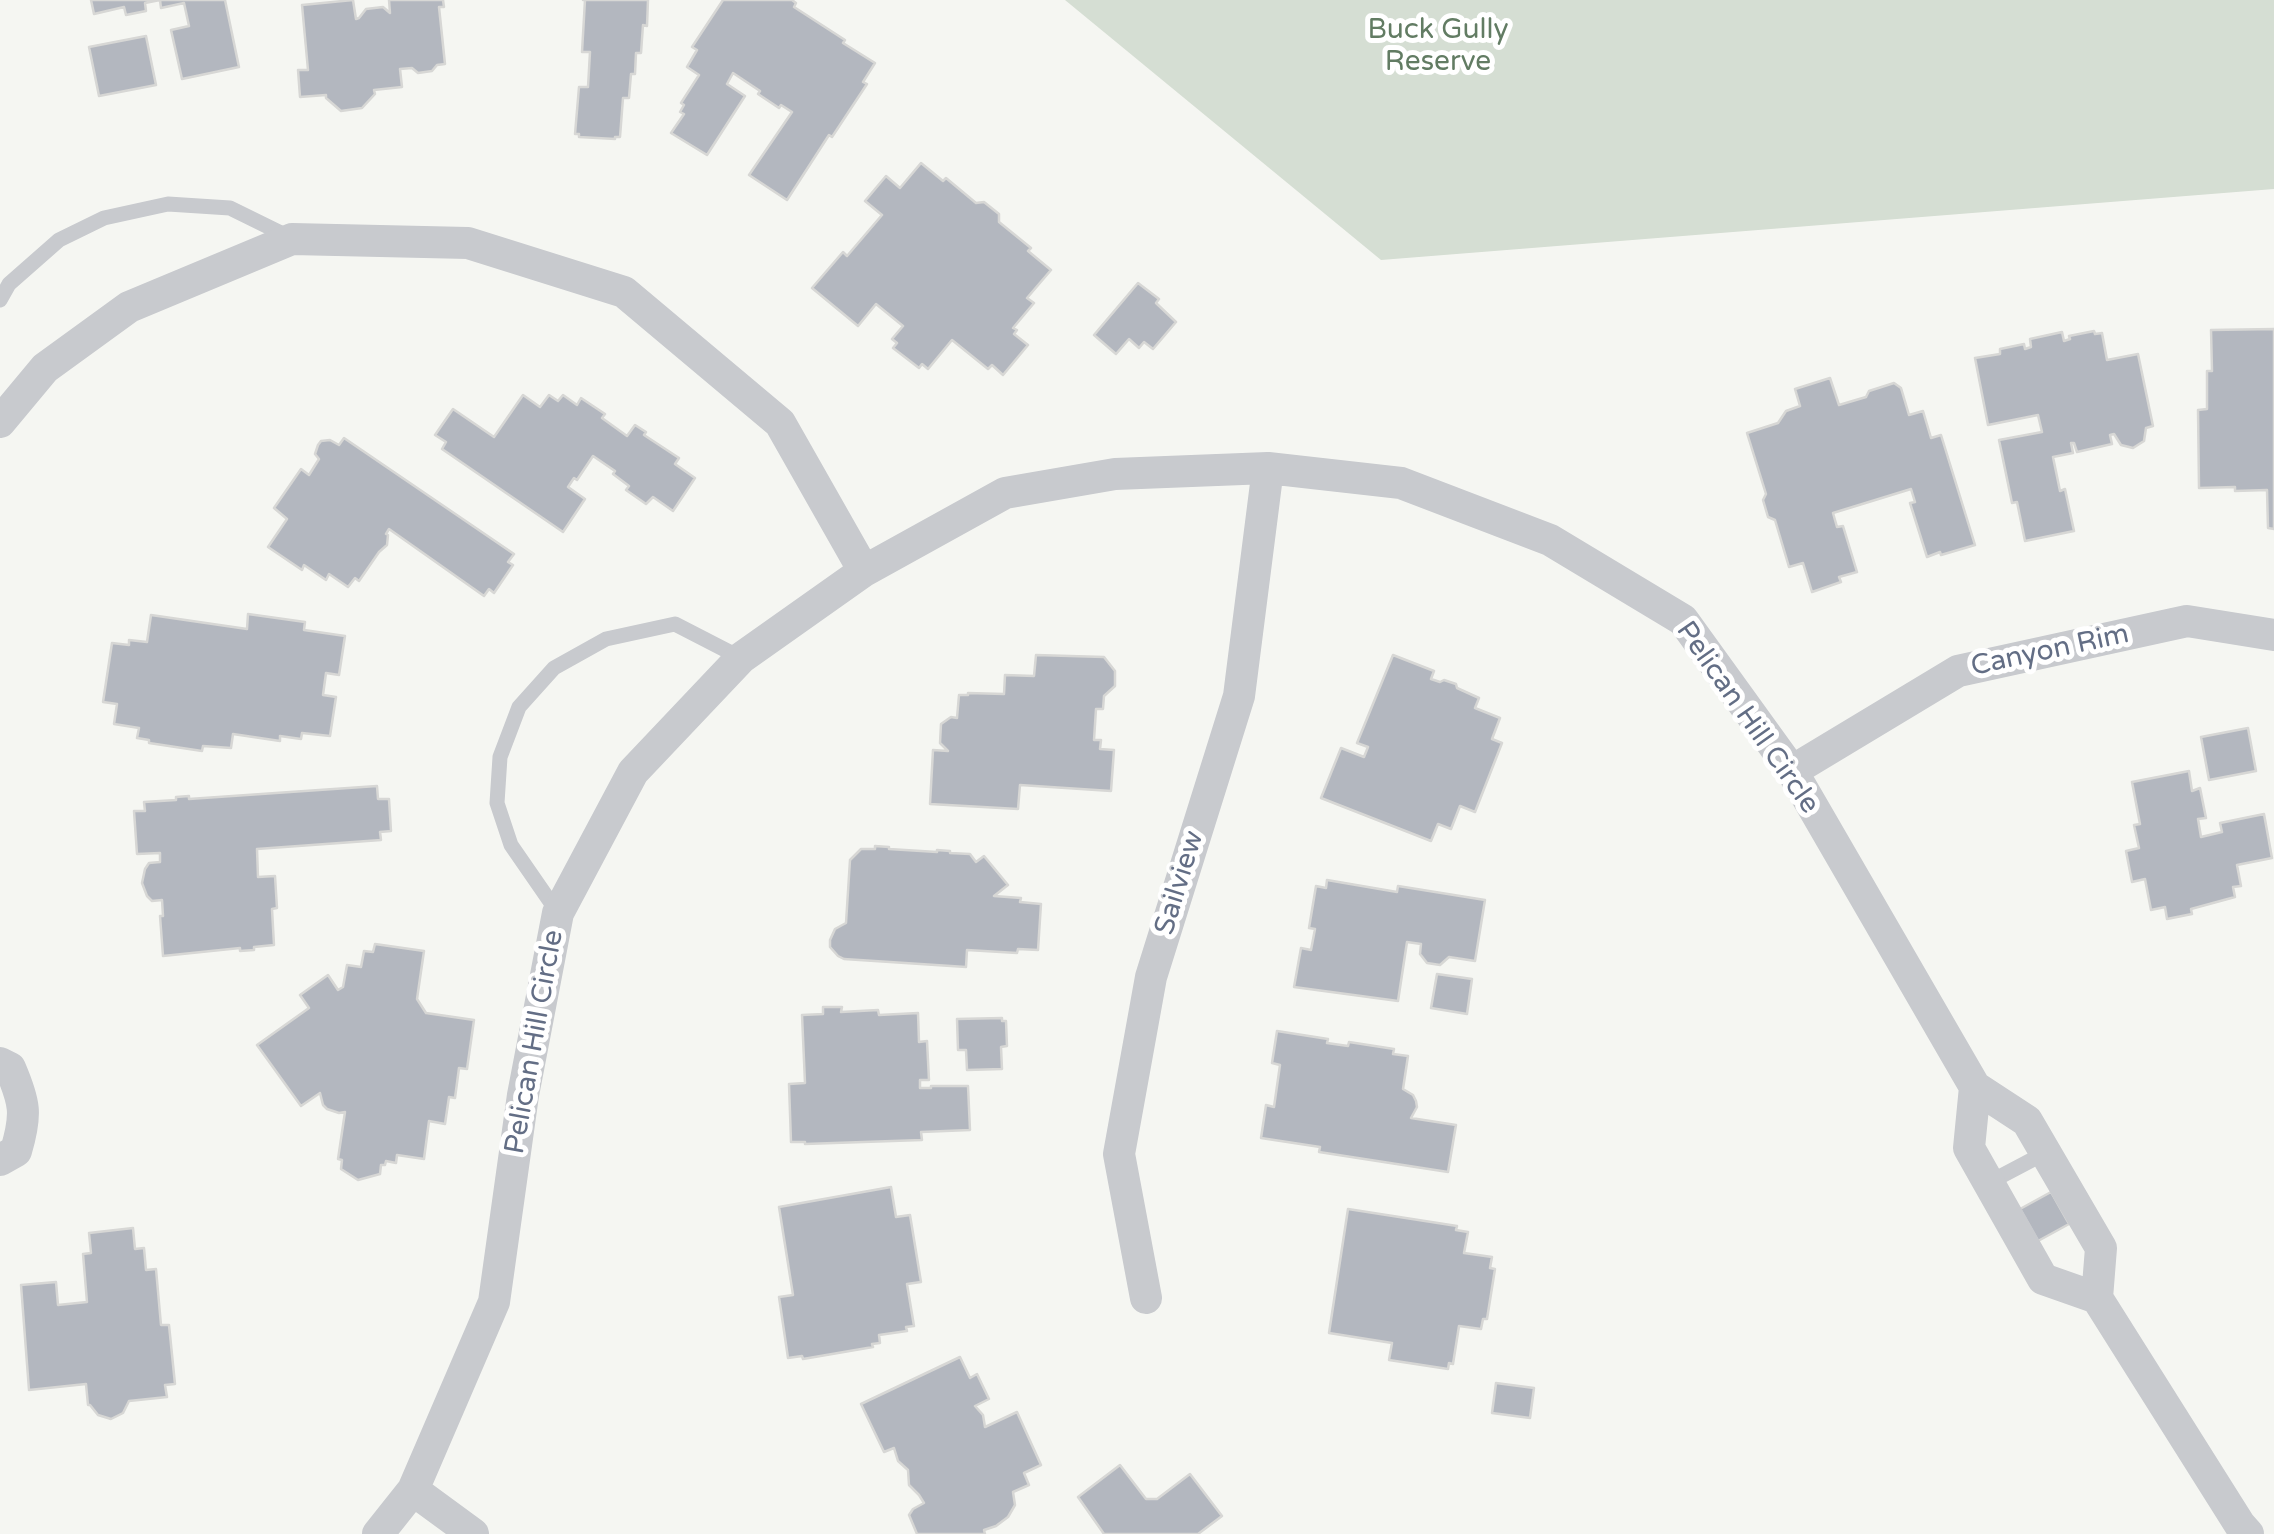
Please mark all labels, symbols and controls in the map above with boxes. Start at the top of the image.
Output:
park label: Buck Gully Reserve [1368,14,1508,80]
street label: Pelican Hill Circle [1668,615,1826,821]
street label: Canyon Rim [1968,618,2132,684]
street label: Sailview [1148,827,1212,939]
street label: Pelican Hill Circle [499,927,571,1157]

